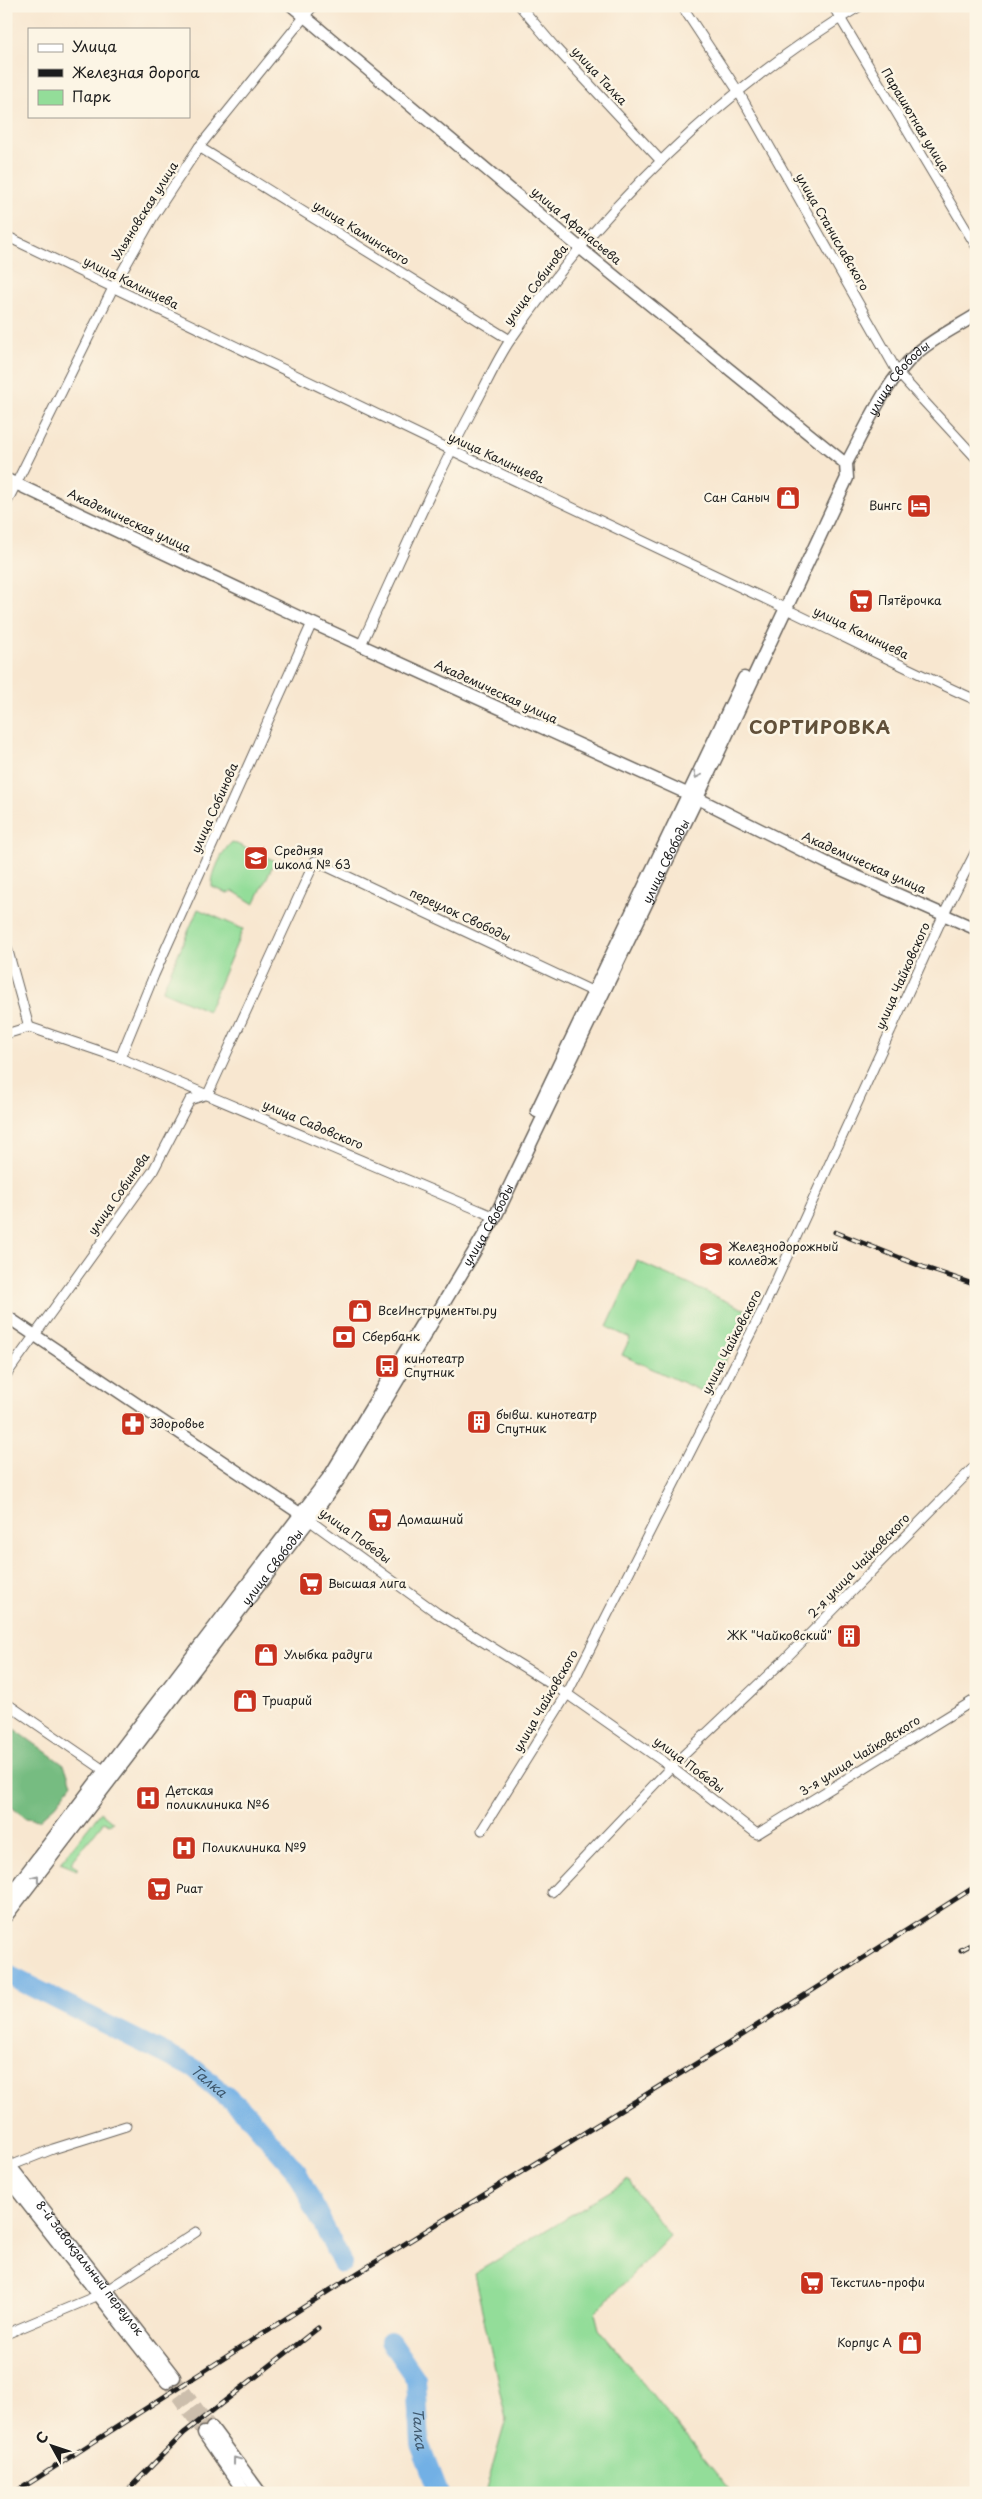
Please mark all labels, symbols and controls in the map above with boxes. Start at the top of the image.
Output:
legend [28,28,190,118]
text: Улица [72,34,117,57]
street label: улица Талка [568,42,632,109]
text: Железная дорога [72,60,200,83]
street label: Парашютная улица [878,64,954,175]
text: Парк [72,84,111,107]
street label: Ульяновская улица [106,157,182,263]
street label: улица Станиславского [792,169,874,294]
street label: улица Афанасьева [528,182,626,269]
street label: улица Каминского [310,195,413,269]
street label: улица Собинова [499,240,572,329]
street label: улица Калинцева [81,251,183,313]
street label: улица Свободы [863,336,933,419]
street label: улица Калинцева [445,427,548,487]
street label: Академическая улица [65,484,194,557]
shop icon: Сан Саныч [775,485,801,511]
place label: Сан Саныч [704,488,770,506]
hotel icon: Вингс [906,493,932,519]
place label: Вингс [869,496,902,514]
supermarket icon: Пятёрочка [848,588,874,614]
place label: Пятёрочка [878,591,942,609]
street label: улица Калинцева [811,601,913,663]
street label: Академическая улица [432,655,561,728]
district label: СОРТИРОВКА [749,713,891,740]
street label: улица Собинова [186,759,242,856]
one-way arrow [693,770,703,779]
street label: улица Свободы [638,816,693,906]
street label: Академическая улица [799,827,930,898]
place label: Средняя школа № 63 [274,841,351,873]
school or university icon: Средняя школа № 63 [243,845,269,871]
street label: переулок Свободы [407,883,514,945]
street label: улица Чайковского [870,919,934,1032]
street label: улица Садовского [260,1095,367,1154]
street label: улица Собинова [83,1148,154,1238]
street label: улица Свободы [458,1181,518,1269]
place label: Железнодорожный колледж [728,1237,838,1269]
school or university icon: Железнодорожный колледж [698,1241,724,1267]
street label: улица Чайковского [697,1286,765,1397]
shop icon: ВсеИнструменты.ру [347,1298,373,1324]
place label: ВсеИнструменты.ру [378,1301,497,1319]
bank icon: Сбербанк [331,1324,357,1350]
place label: Сбербанк [362,1327,421,1345]
place label: кинотеатр Спутник [404,1349,465,1381]
bus stop icon: кинотеатр Спутник [374,1353,400,1379]
place label: бывш. кинотеатр Спутник [496,1405,597,1437]
building icon: бывш. кинотеатр Спутник [466,1409,492,1435]
pharmacy icon: Здоровье [120,1411,146,1437]
place label: Здоровье [149,1414,205,1432]
street label: улица Победы [316,1503,395,1567]
supermarket icon: Домашний [367,1507,393,1533]
street label: 2-я улица Чайковского [803,1509,913,1622]
place label: Домашний [397,1510,463,1528]
street label: улица Свободы [237,1525,307,1609]
supermarket icon: Высшая лига [298,1571,324,1597]
place label: Высшая лига [328,1574,407,1592]
building icon: ЖК "Чайковский" [836,1623,862,1649]
place label: ЖК "Чайковский" [726,1626,832,1644]
shop icon: Улыбка радуги [253,1642,279,1668]
place label: Улыбка радуги [284,1645,373,1663]
street label: улица Чайковского [508,1646,582,1755]
shop icon: Триарий [232,1688,258,1714]
place label: Триарий [262,1691,312,1709]
street label: 3-я улица Чайковского [796,1711,923,1800]
street label: улица Победы [650,1732,729,1797]
place label: Детская поликлиника №6 [165,1781,270,1813]
hospital icon: Детская поликлиника №6 [135,1785,161,1811]
hospital icon: Поликлиника №9 [171,1835,197,1861]
place label: Поликлиника №9 [202,1838,306,1856]
one-way arrow [30,1874,39,1884]
supermarket icon: Риат [146,1876,172,1902]
place label: Риат [176,1879,203,1897]
water label: Талка [187,2060,233,2103]
street label: 8-й Завокзальный переулок [32,2197,149,2340]
supermarket icon: Текстиль-профи [799,2270,825,2296]
place label: Текстиль-профи [830,2273,925,2291]
shop icon: Корпус А [897,2330,923,2356]
place label: Корпус А [837,2333,892,2351]
water label: Талка [408,2408,433,2454]
north arrow [28,2422,78,2472]
text: С [30,2427,53,2448]
one-way arrow [233,2456,242,2466]

